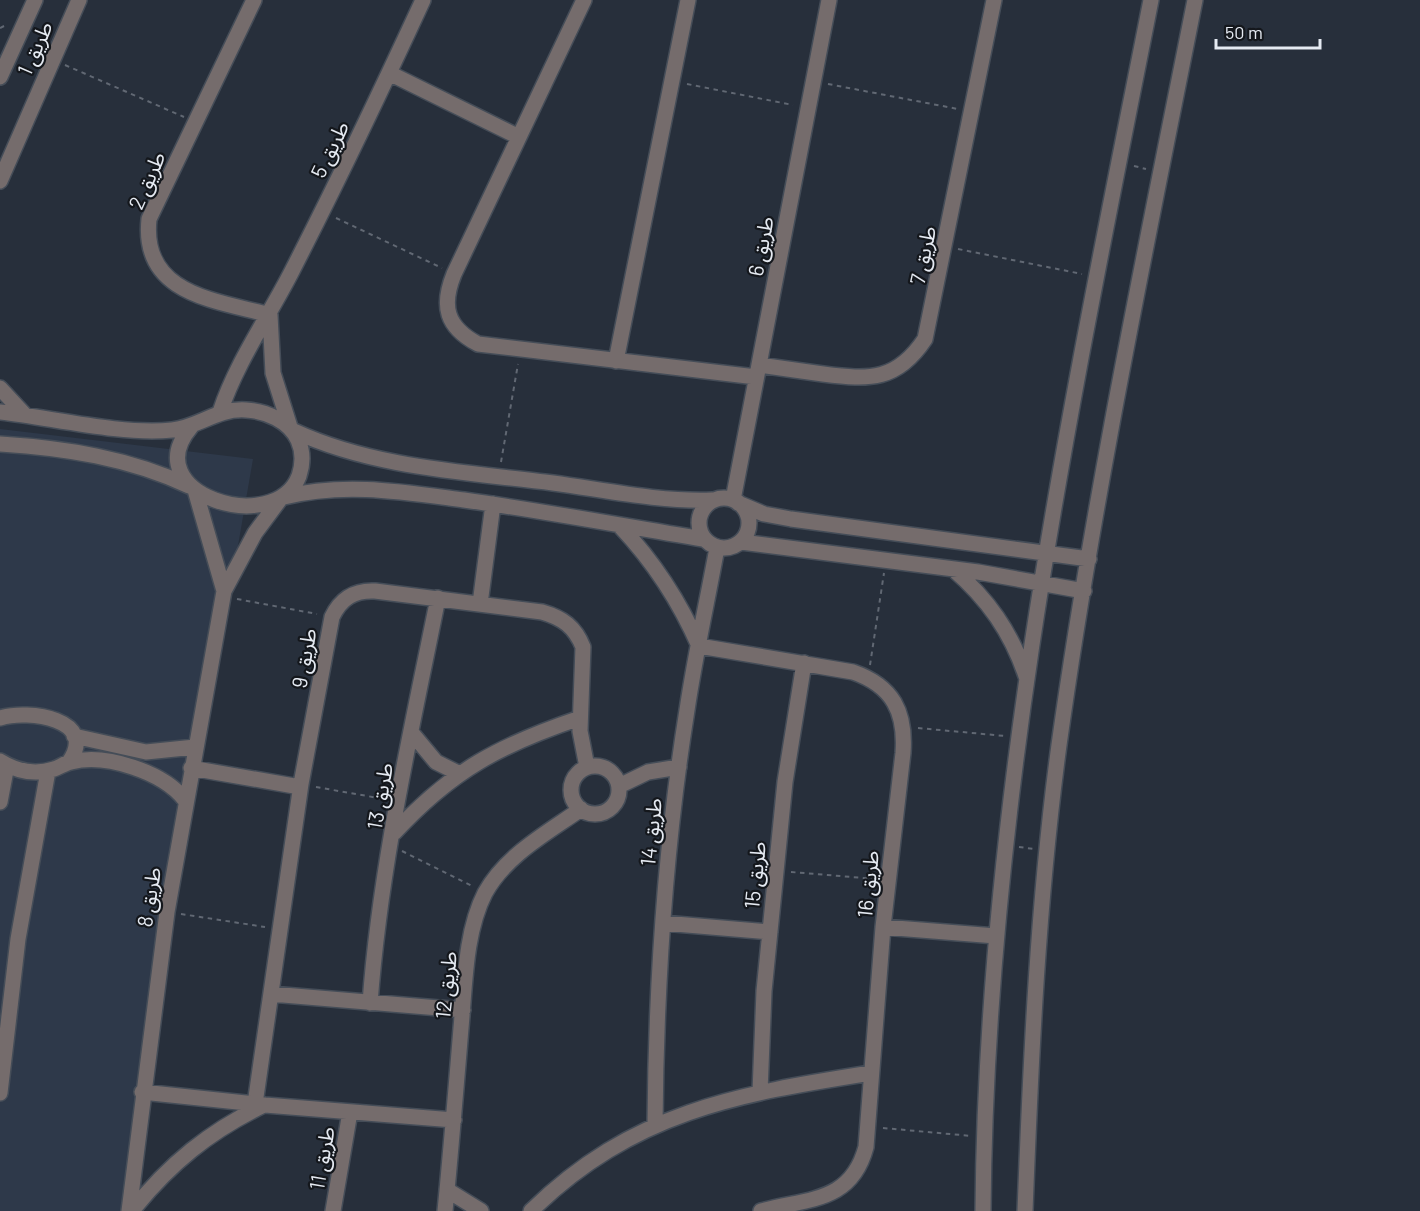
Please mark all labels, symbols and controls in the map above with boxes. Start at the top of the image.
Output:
scale bar [1216,12,1320,50]
street label: طريق 1 [11,17,59,80]
text: 50 m [1225,21,1263,43]
street label: طريق 5 [305,116,355,182]
street label: طريق 2 [122,147,172,214]
street label: طريق 6 [742,214,780,278]
street label: طريق 7 [904,223,942,287]
street label: طريق 9 [285,626,323,690]
street label: طريق 13 [361,761,399,832]
street label: طريق 14 [634,797,668,867]
street label: طريق 15 [738,840,772,910]
street label: طريق 16 [851,849,885,919]
street label: طريق 8 [131,865,167,929]
street label: طريق 12 [429,950,463,1020]
street label: طريق 11 [303,1124,341,1192]

